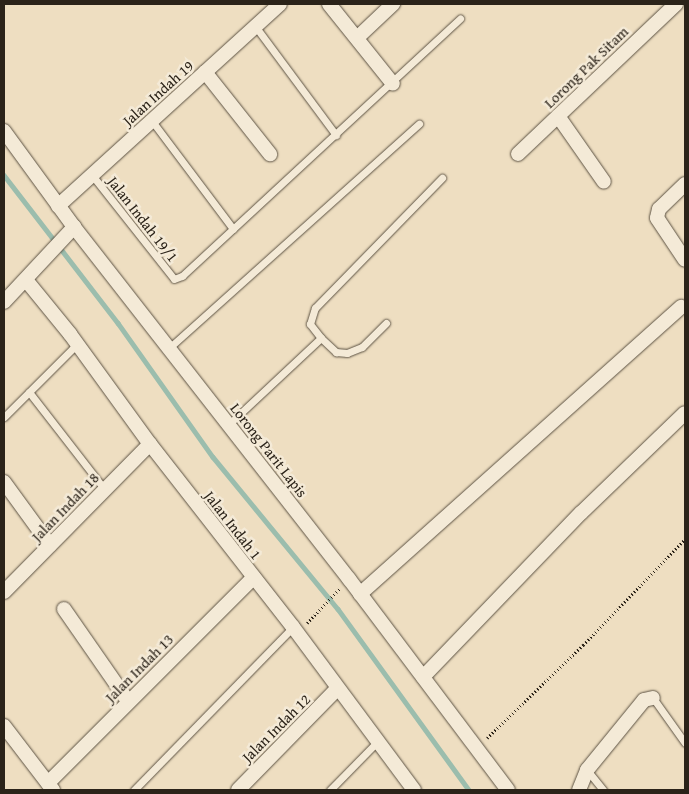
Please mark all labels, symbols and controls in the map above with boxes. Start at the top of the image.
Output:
street label: Lorong Pak Sitam [540,22,632,112]
street label: Jalan Indah 19 [119,56,197,130]
street label: Jalan Indah 19/1 [104,173,182,265]
street label: Lorong Parit Lapis [227,399,311,501]
street label: Jalan Indah 18 [28,469,102,545]
street label: Jalan Indah 1 [201,487,265,563]
street label: Jalan Indah 13 [101,630,177,706]
street label: Jalan Indah 12 [238,690,314,766]

